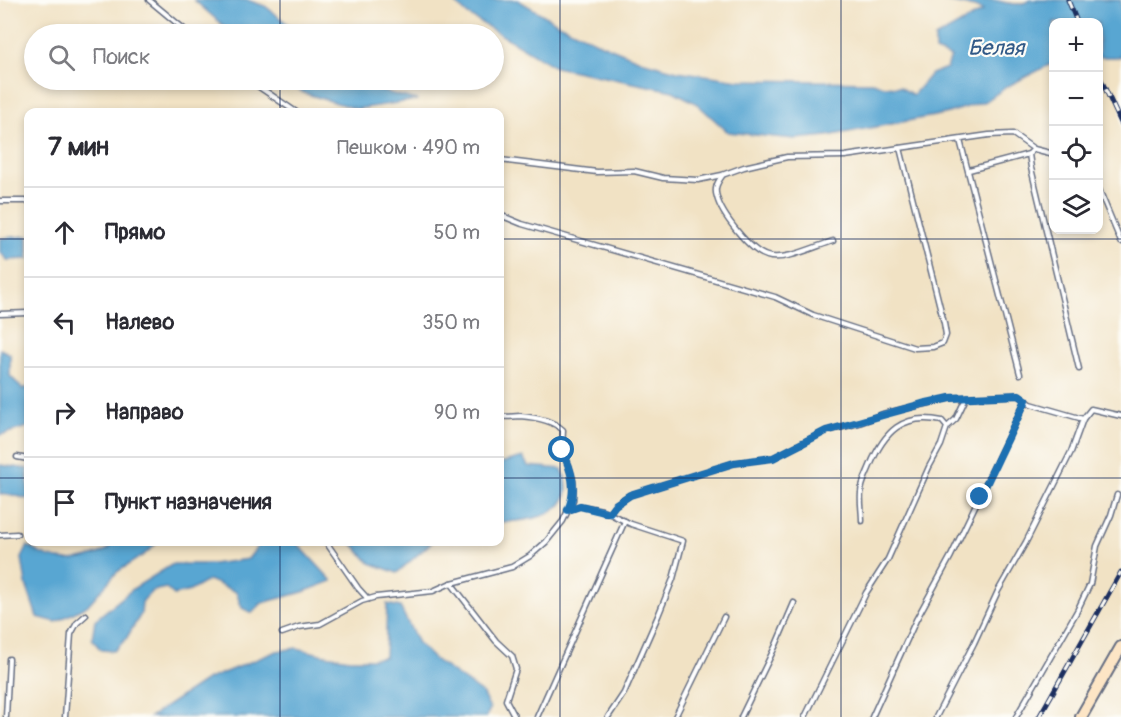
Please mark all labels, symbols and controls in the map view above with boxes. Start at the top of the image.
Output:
map controls [1049,18,1103,234]
button: + [1049,18,1103,72]
search box [24,24,504,90]
water label: Белая [968,34,1027,62]
icon: search [45,41,78,74]
text: Поиск [93,43,150,71]
button: − [1049,72,1103,126]
button: locate [1049,126,1103,180]
text: 7 мин [48,131,109,163]
text: Пешком · 490 m [337,135,480,160]
button: layers [1049,180,1103,234]
icon: ahead [48,216,81,249]
text: Прямо [105,218,165,246]
text: 50 m [433,220,480,245]
icon: left [48,306,81,339]
text: Налево [105,308,174,336]
text: 350 m [422,310,480,335]
icon: right [48,396,81,429]
text: Направо [105,398,184,426]
text: 90 m [434,400,480,425]
route start [548,436,574,462]
route end [966,483,992,509]
icon: arrive [48,486,81,519]
text: Пункт назначения [105,488,272,516]

